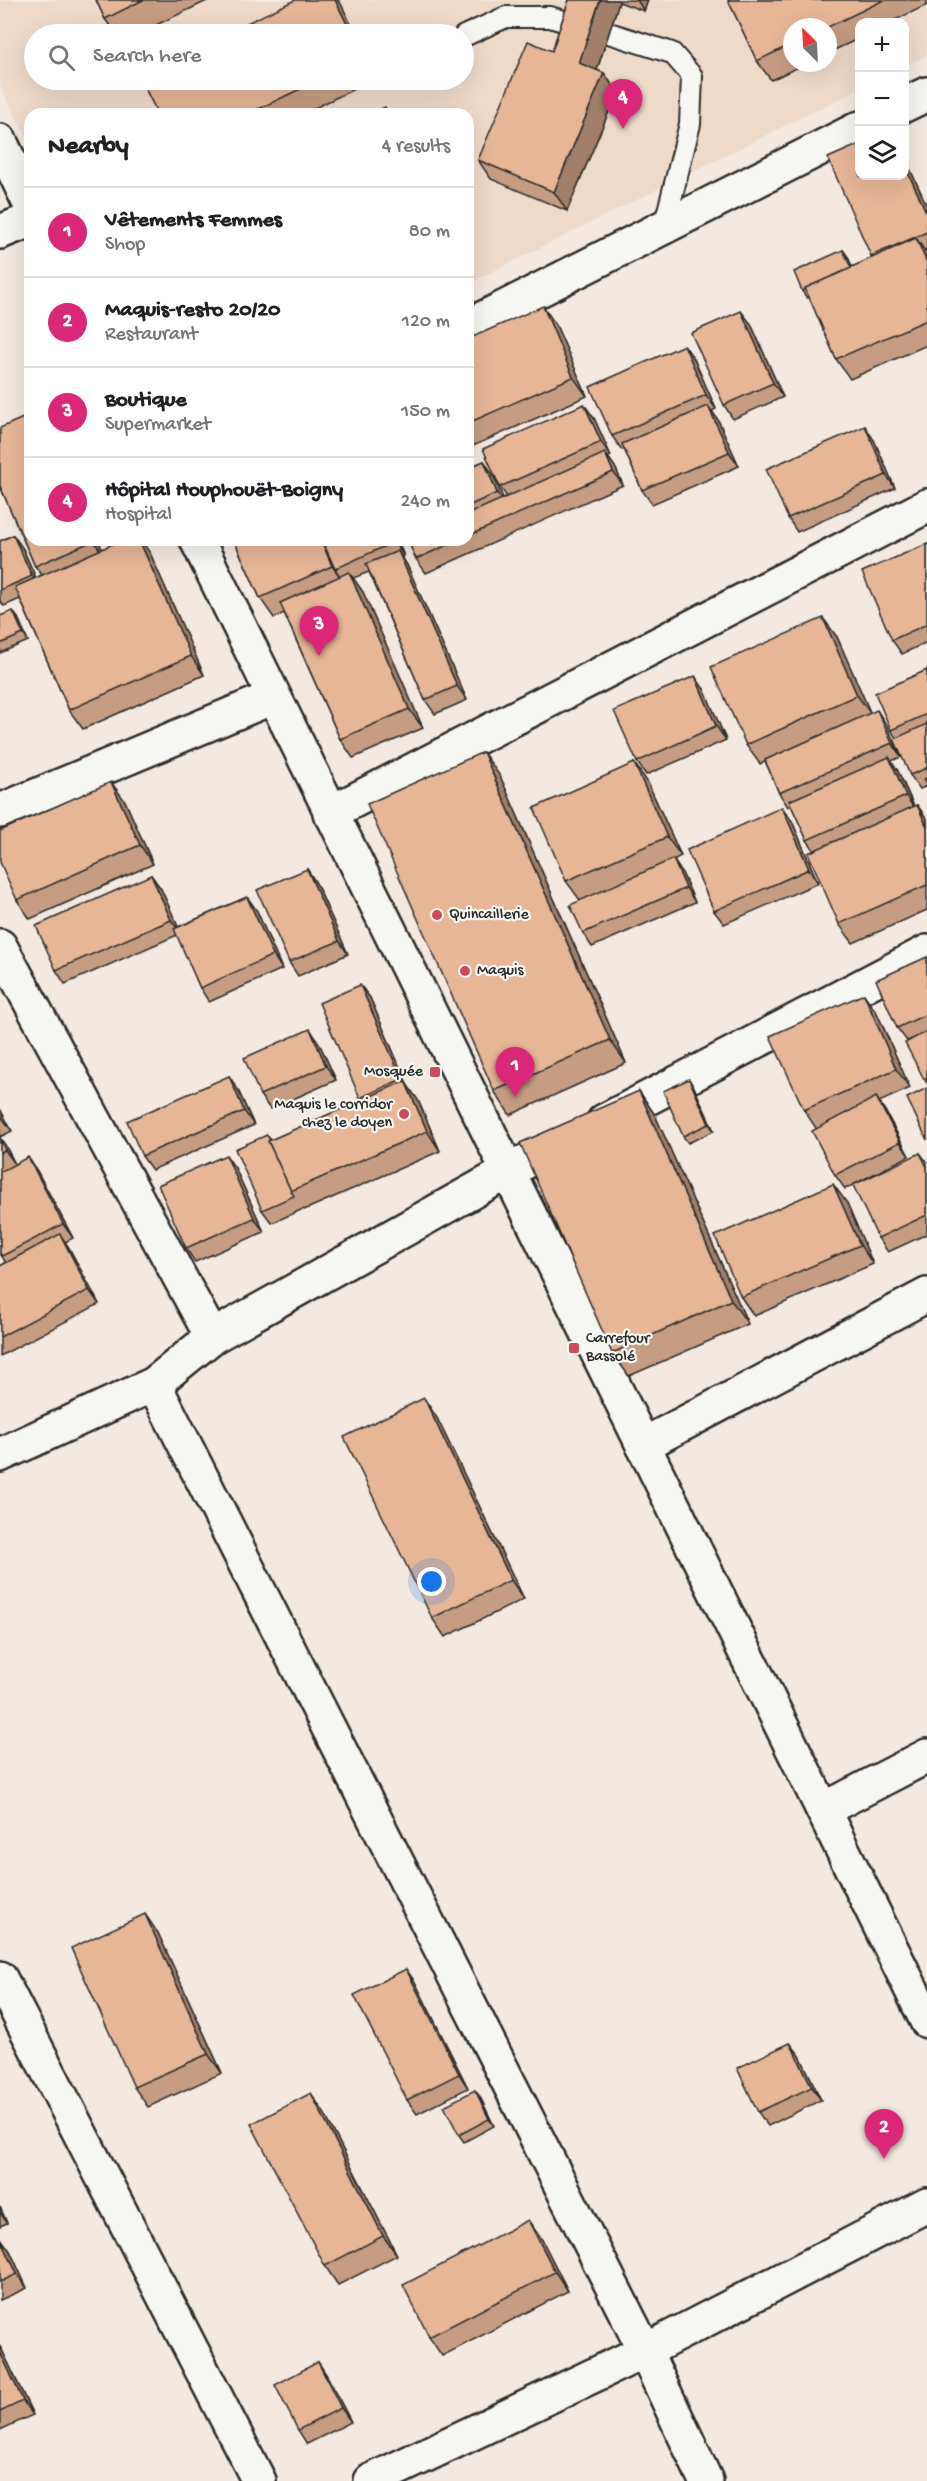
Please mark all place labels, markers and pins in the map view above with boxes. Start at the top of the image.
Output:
pin: 4 [604,80,642,129]
pin: 3 [300,606,338,656]
place label: Quincaillerie [449,906,530,925]
marker: Quincaillerie [430,908,444,922]
place label: Maquis [477,962,525,981]
marker: Maquis [458,964,472,978]
pin: 1 [496,1048,534,1097]
place label: Mosquée [364,1063,424,1082]
marker: Mosquée [428,1065,442,1079]
place label: Maquis le corridor chez le doyen [274,1096,393,1133]
marker: Maquis le corridor chez le doyen [397,1107,411,1121]
place label: Carrefour Bassolé [585,1330,651,1367]
marker: Carrefour Bassolé [567,1341,581,1355]
pin: 2 [864,2110,904,2159]

